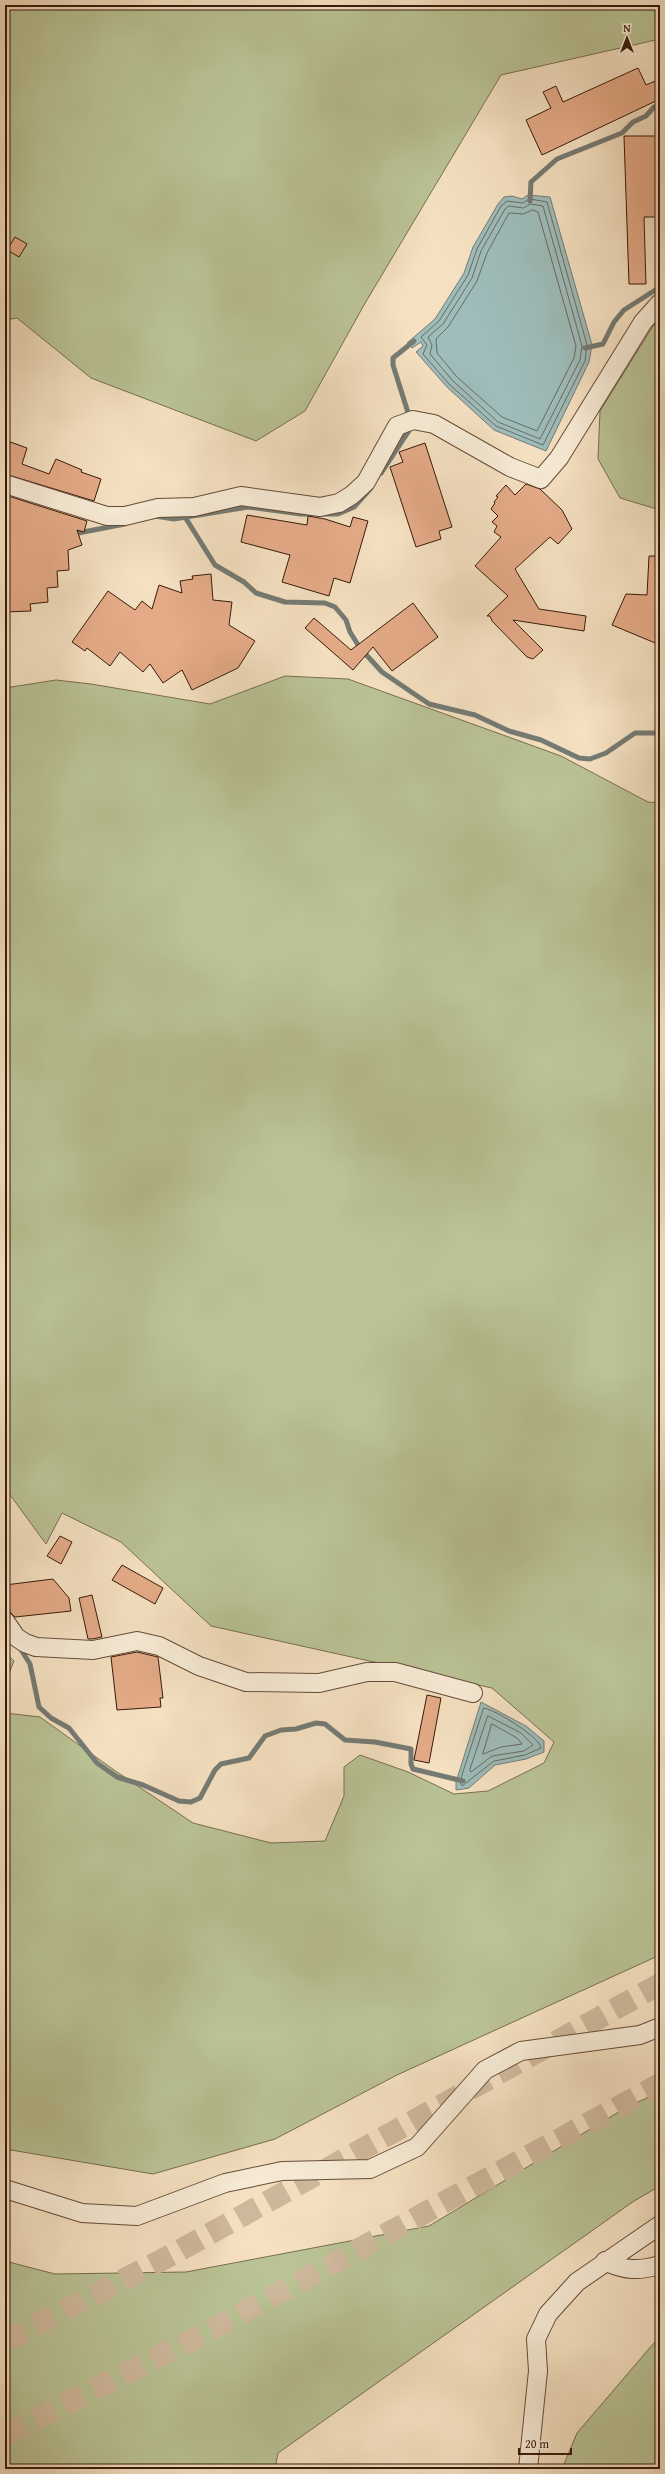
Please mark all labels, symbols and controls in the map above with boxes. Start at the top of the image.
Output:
north arrow [607,18,647,58]
text: N [623,20,631,36]
scale bar [519,2430,571,2456]
text: 20 m [525,2435,549,2452]

